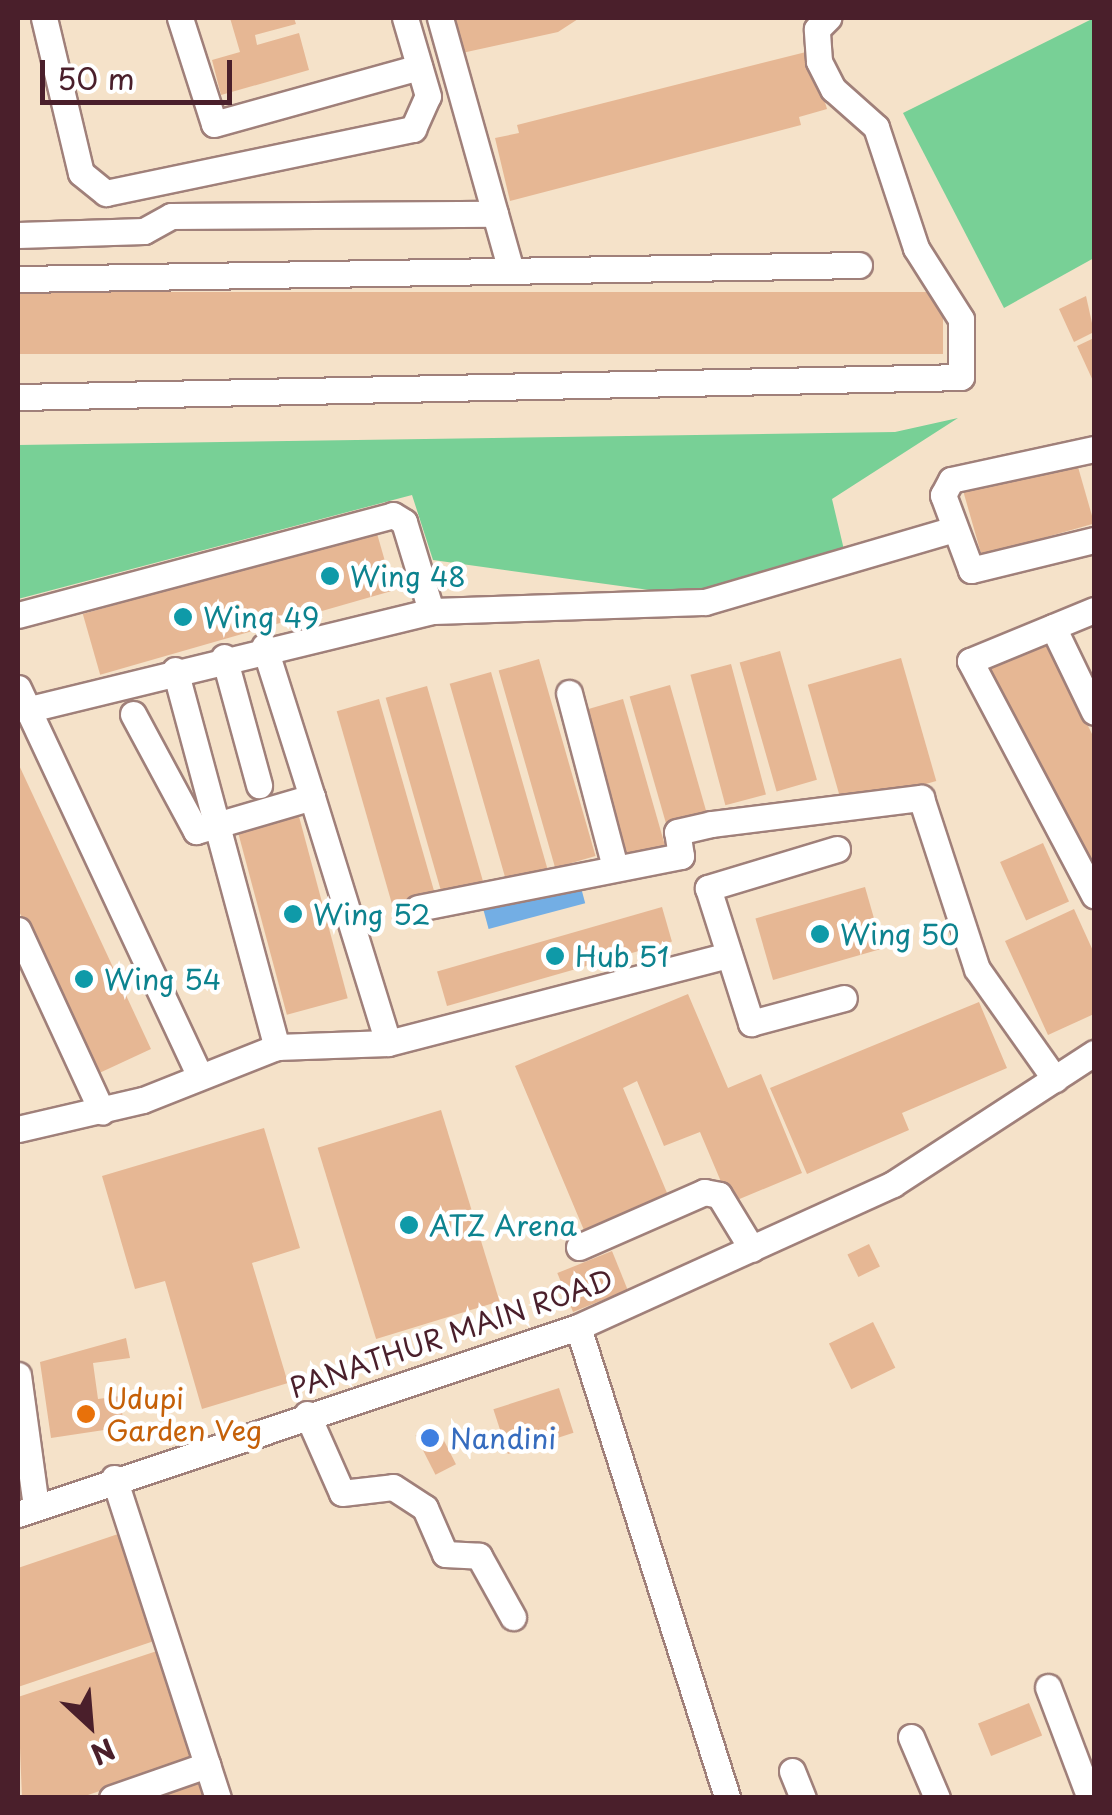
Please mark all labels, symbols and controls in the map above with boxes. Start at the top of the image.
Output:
scale bar [45,40,238,102]
text: 50 m [57,55,135,100]
place label: Wing 48 [350,559,465,593]
marker: Wing 48 [319,565,341,587]
place label: Wing 49 [203,600,317,634]
marker: Wing 49 [172,606,194,628]
place label: Wing 52 [313,897,429,931]
marker: Wing 52 [282,903,304,925]
place label: Wing 50 [840,917,958,951]
marker: Wing 50 [809,923,831,945]
place label: Hub 51 [575,939,668,973]
marker: Hub 51 [544,945,566,967]
place label: Wing 54 [104,962,220,996]
marker: Wing 54 [73,968,95,990]
place label: ATZ Arena [429,1208,577,1242]
marker: ATZ Arena [398,1214,420,1236]
street label: PANATHUR MAIN ROAD [284,1262,618,1404]
place label: Udupi Garden Veg [106,1381,262,1447]
marker: Udupi Garden Veg [75,1403,97,1425]
place label: Nandini [450,1421,556,1455]
marker: Nandini [419,1427,441,1449]
north arrow [40,1675,140,1775]
text: N [84,1728,123,1777]

